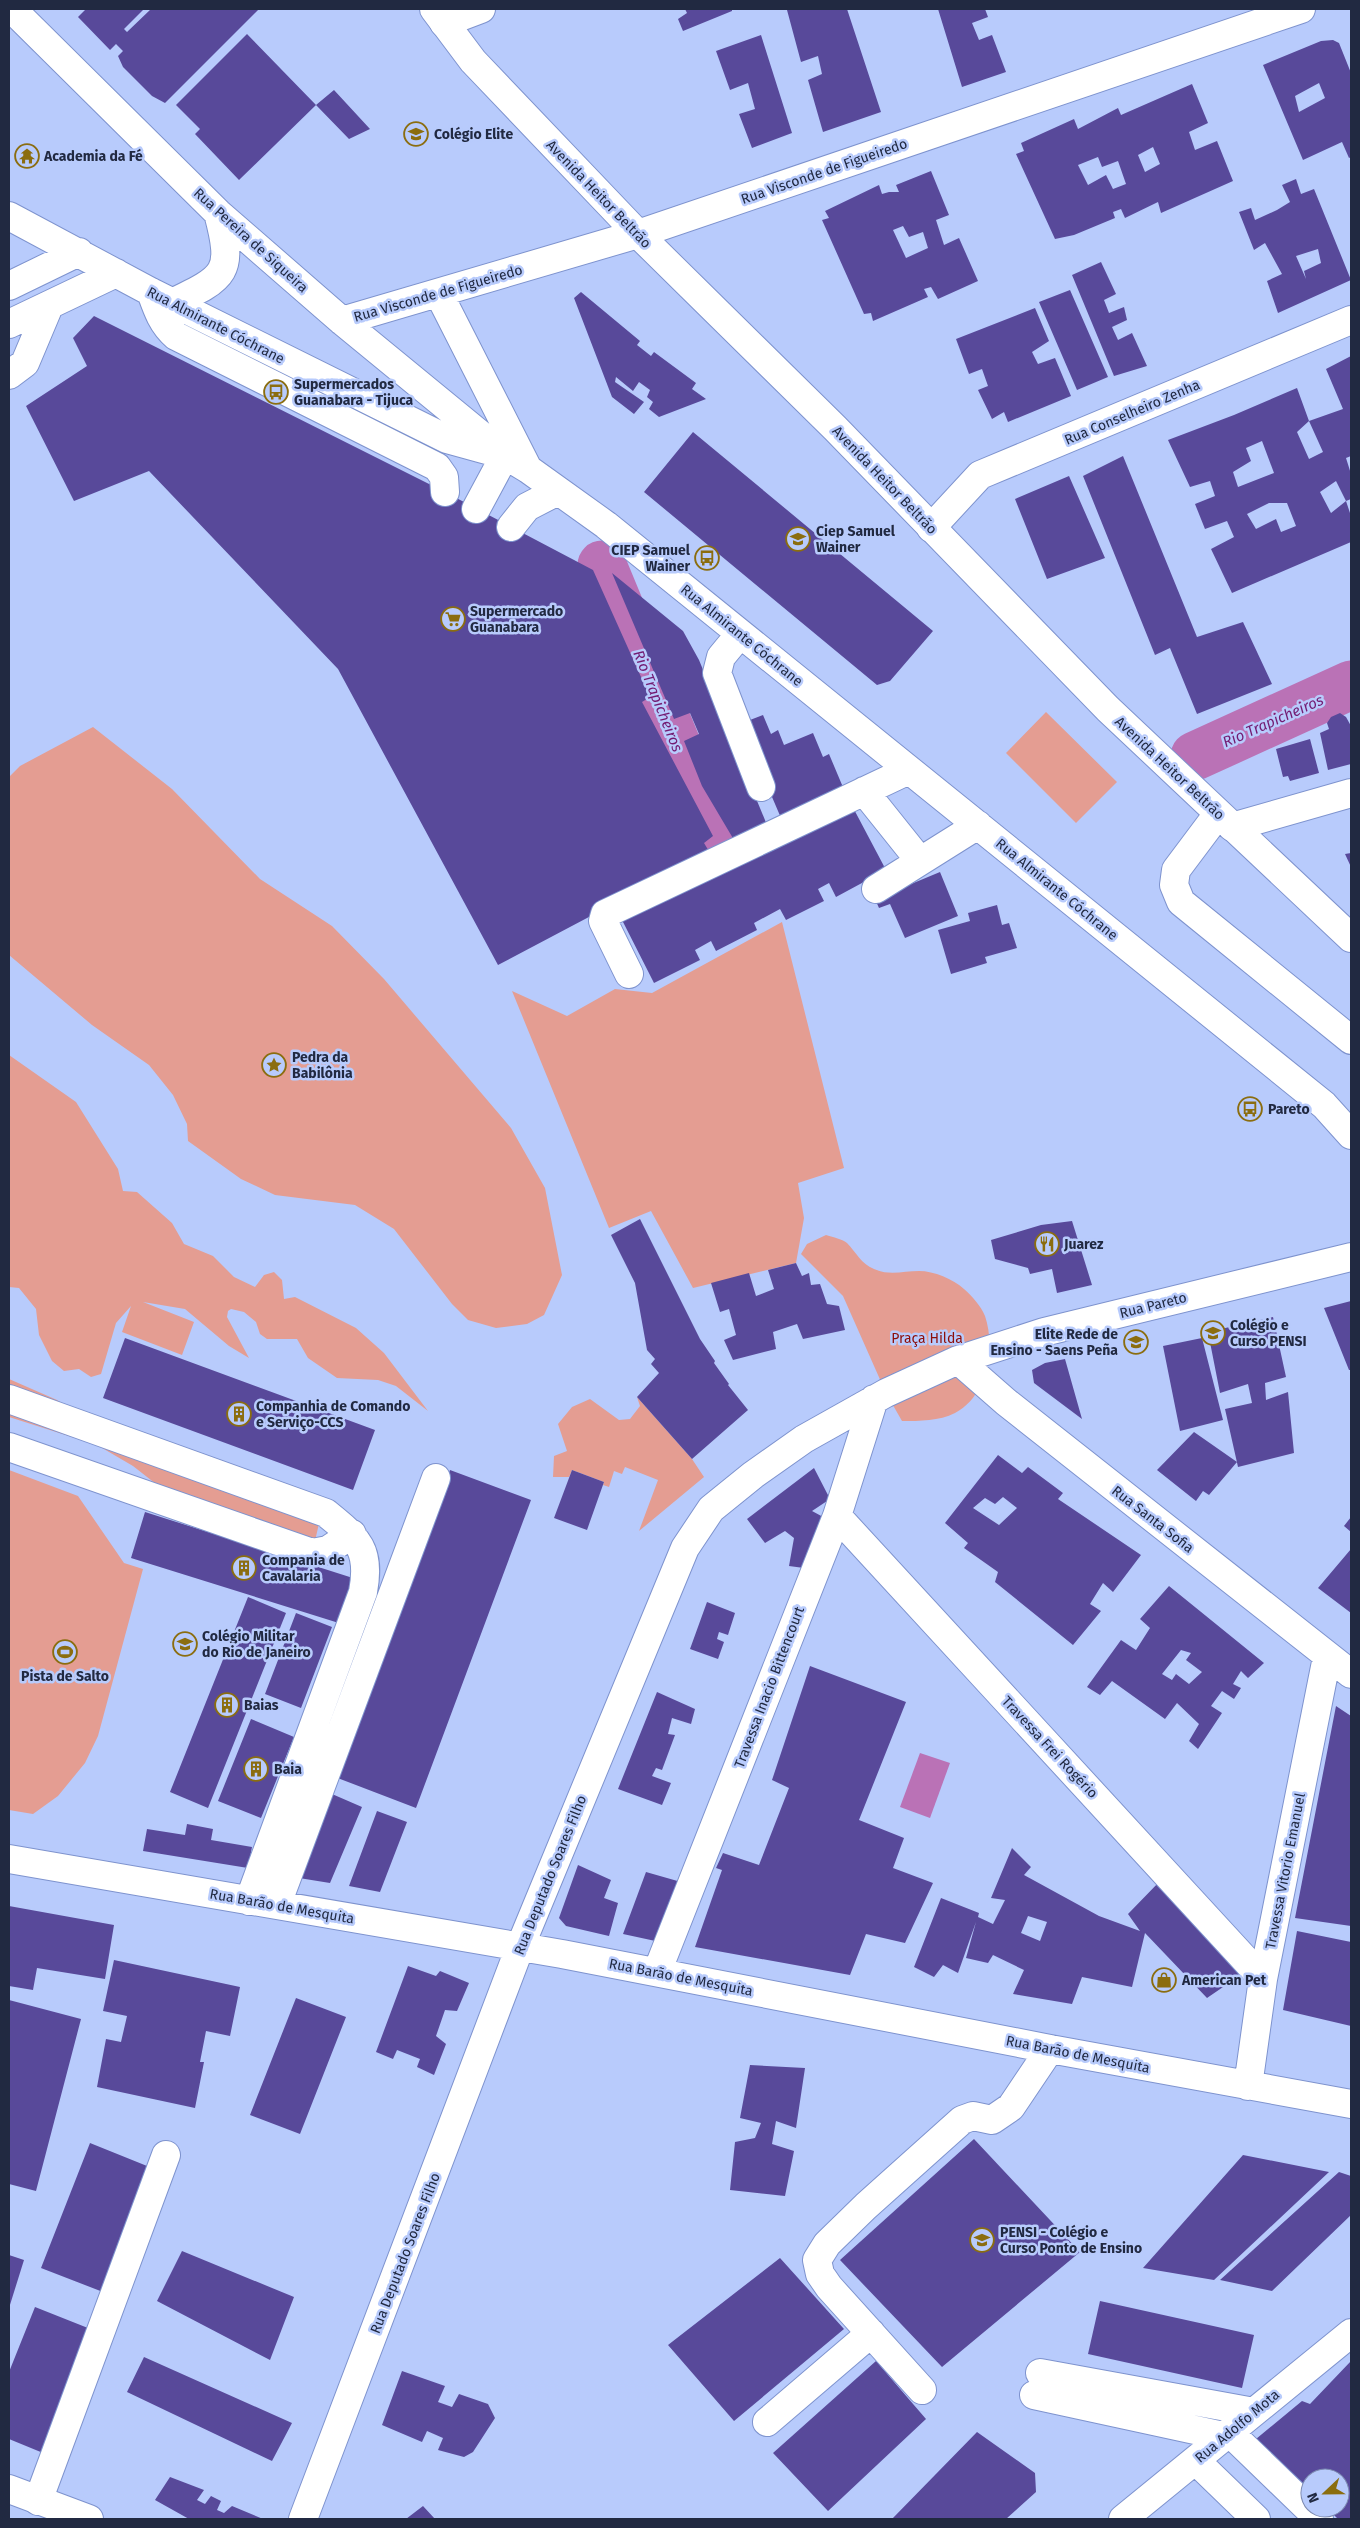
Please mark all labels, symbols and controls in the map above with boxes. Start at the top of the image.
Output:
school or university icon: Colégio Elite [403,121,429,147]
place label: Colégio Elite [434,126,513,143]
street label: Rua Visconde de Figueiredo [739,135,910,208]
street label: Avenida Heitor Beltrão [543,137,655,252]
temple icon: Academia da Fé [14,143,40,169]
place label: Academia da Fé [43,148,143,165]
street label: Rua Pereira de Siqueira [190,185,311,296]
street label: Rua Visconde de Figueiredo [352,261,524,326]
street label: Rua Almirante Cóchrane [144,283,287,368]
place label: Supermercados Guanabara - Tijuca [294,376,413,409]
street label: Rua Conselheiro Zenha [1062,376,1202,449]
bus stop icon: Supermercados Guanabara - Tijuca [263,379,289,405]
street label: Avenida Heitor Beltrão [829,423,941,538]
place label: Ciep Samuel Wainer [816,523,896,556]
school or university icon: Ciep Samuel Wainer [785,526,811,552]
place label: CIEP Samuel Wainer [611,542,691,575]
bus stop icon: CIEP Samuel Wainer [694,545,720,571]
street label: Rua Almirante Cóchrane [677,581,806,690]
place label: Supermercado Guanabara [470,603,563,636]
supermarket icon: Supermercado Guanabara [440,606,466,632]
water label: Rio Trapicheiros [629,647,687,755]
water label: Rio Trapicheiros [1220,691,1326,751]
street label: Avenida Heitor Beltrão [1111,713,1228,824]
street label: Rua Almirante Cóchrane [992,835,1121,944]
place label: Pedra da Babilônia [292,1049,353,1082]
place icon: Pedra da Babilônia [261,1052,287,1078]
bus stop icon: Pareto [1237,1096,1263,1122]
place label: Pareto [1268,1101,1310,1118]
restaurant icon: Juarez [1034,1231,1060,1257]
place label: Juarez [1063,1236,1104,1253]
street label: Rua Pareto [1118,1289,1188,1322]
place label: Colégio e Curso PENSI [1230,1317,1307,1350]
school or university icon: Colégio e Curso PENSI [1200,1320,1226,1346]
place label: Elite Rede de Ensino - Saens Peña [990,1326,1118,1359]
school or university icon: Elite Rede de Ensino - Saens Peña [1123,1329,1149,1355]
park label: Praça Hilda [891,1330,963,1347]
place label: Companhia de Comando e Serviço-CCS [256,1398,410,1432]
building icon: Companhia de Comando e Serviço-CCS [226,1401,252,1427]
street label: Rua Santa Sofia [1108,1482,1197,1557]
place label: Compania de Cavalaria [262,1552,345,1585]
building icon: Compania de Cavalaria [231,1555,257,1581]
street label: Travessa Inacio Bittencourt [731,1603,808,1770]
place label: Colégio Militar do Rio de Janeiro [202,1628,311,1661]
school or university icon: Colégio Militar do Rio de Janeiro [172,1631,198,1657]
sports icon: Pista de Salto [52,1639,78,1665]
place label: Pista de Salto [21,1668,109,1685]
building icon: Baias [214,1692,240,1718]
street label: Travessa Frei Rogério [998,1693,1101,1802]
place label: Baias [244,1697,279,1714]
building icon: Baia [243,1756,269,1782]
place label: Baia [274,1761,302,1778]
street label: Travessa Vitorio Emanuel [1262,1792,1309,1951]
street label: Rua Deputado Soares Filho [511,1793,590,1958]
street label: Rua Barão de Mesquita [208,1885,355,1928]
street label: Rua Barão de Mesquita [607,1955,754,2000]
shop icon: American Pet [1151,1967,1177,1993]
place label: American Pet [1181,1972,1267,1989]
street label: Rua Barão de Mesquita [1004,2032,1151,2077]
street label: Rua Deputado Soares Filho [367,2170,444,2336]
place label: PENSI - Colégio e Curso Ponto de Ensino [1000,2224,1142,2257]
school or university icon: PENSI - Colégio e Curso Ponto de Ensino [969,2227,995,2253]
street label: Rua Adolfo Mota [1192,2386,1283,2467]
north arrow [1300,2468,1350,2518]
text: N [1304,2490,1323,2505]

